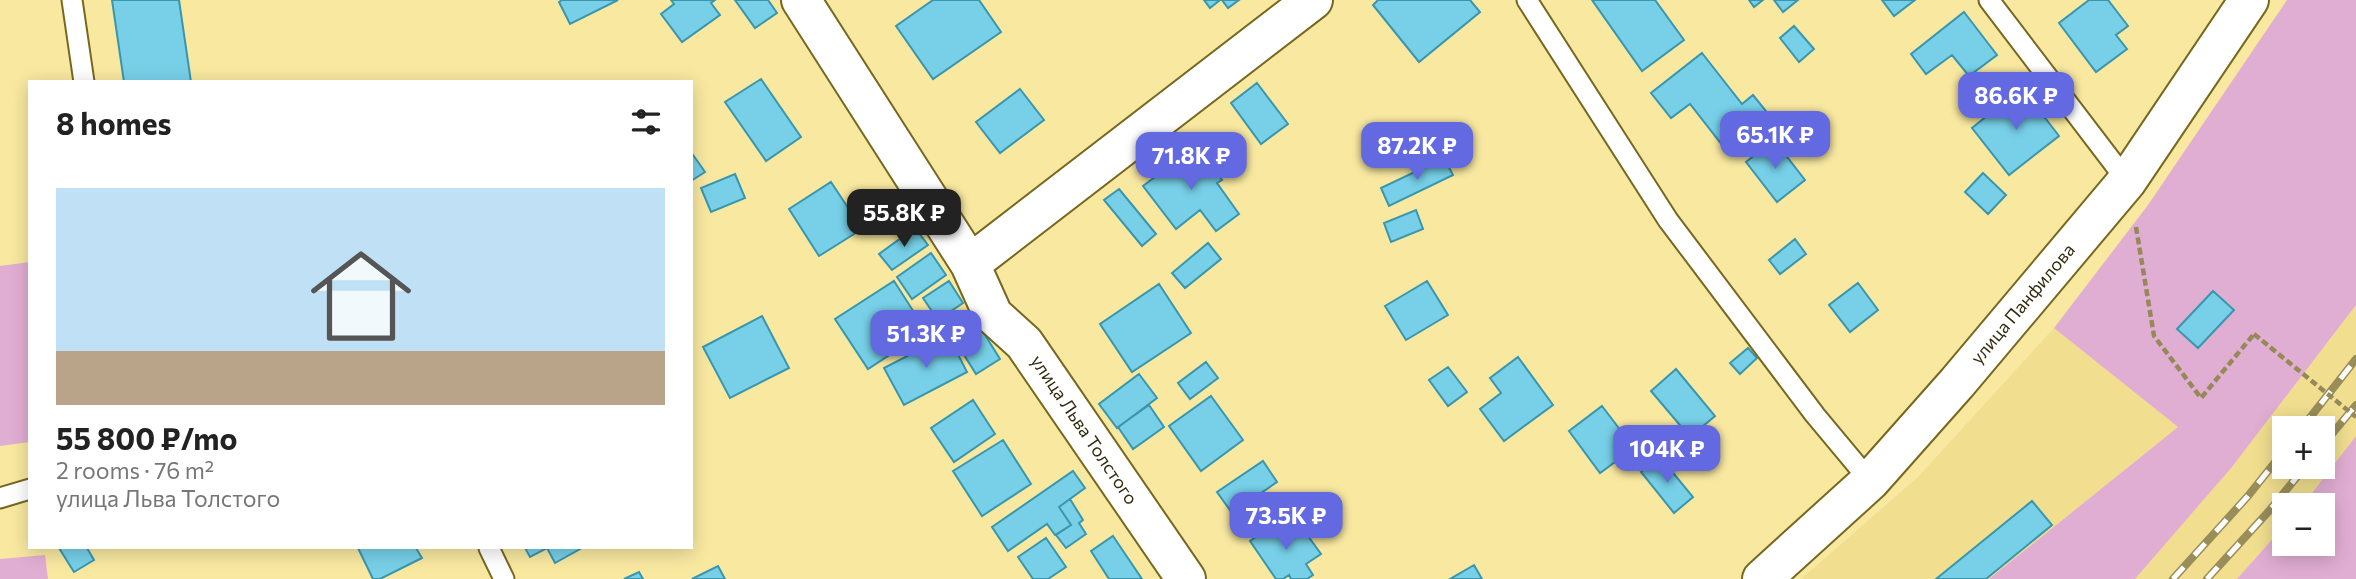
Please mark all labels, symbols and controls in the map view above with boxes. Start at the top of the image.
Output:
pin: 86.6K ₽ [1951,72,2081,132]
text: 86.6K ₽ [1974,81,2058,109]
icon: filters [627,103,665,141]
text: 8 homes [56,104,172,141]
pin: 65.1K ₽ [1710,111,1840,171]
text: 65.1K ₽ [1736,120,1814,148]
pin: 87.2K ₽ [1352,122,1482,182]
text: 87.2K ₽ [1377,131,1457,159]
pin: 71.8K ₽ [1126,132,1256,192]
text: 71.8K ₽ [1152,141,1230,169]
pin: 55.8K ₽ [839,190,969,249]
text: 55.8K ₽ [863,198,945,226]
icon: home [298,233,424,359]
street label: улица Панфилова [1966,239,2079,368]
pin: 51.3K ₽ [861,310,991,370]
text: 51.3K ₽ [887,319,965,347]
street label: улица Льва Толстого [1027,351,1143,508]
map controls [2272,416,2335,556]
button: + [2272,416,2335,479]
text: 55 800 ₽/mo [56,419,237,456]
pin: 104K ₽ [1610,426,1724,485]
text: 104K ₽ [1629,434,1705,462]
text: 2 rooms · 76 m² [56,456,214,484]
text: улица Льва Толстого [56,484,280,512]
pin: 73.5K ₽ [1221,492,1351,552]
button: − [2272,493,2335,556]
text: 73.5K ₽ [1246,501,1326,529]

